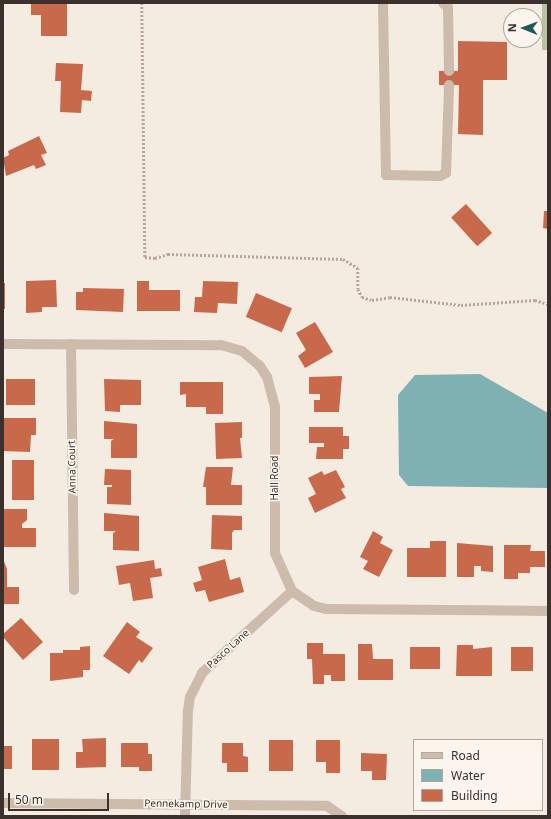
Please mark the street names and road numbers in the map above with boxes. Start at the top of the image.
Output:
street label: Anna Court [66,440,78,494]
street label: Hall Road [269,456,281,500]
street label: Pasco Lane [204,627,252,671]
street label: Pennekamp Drive [144,797,228,811]

